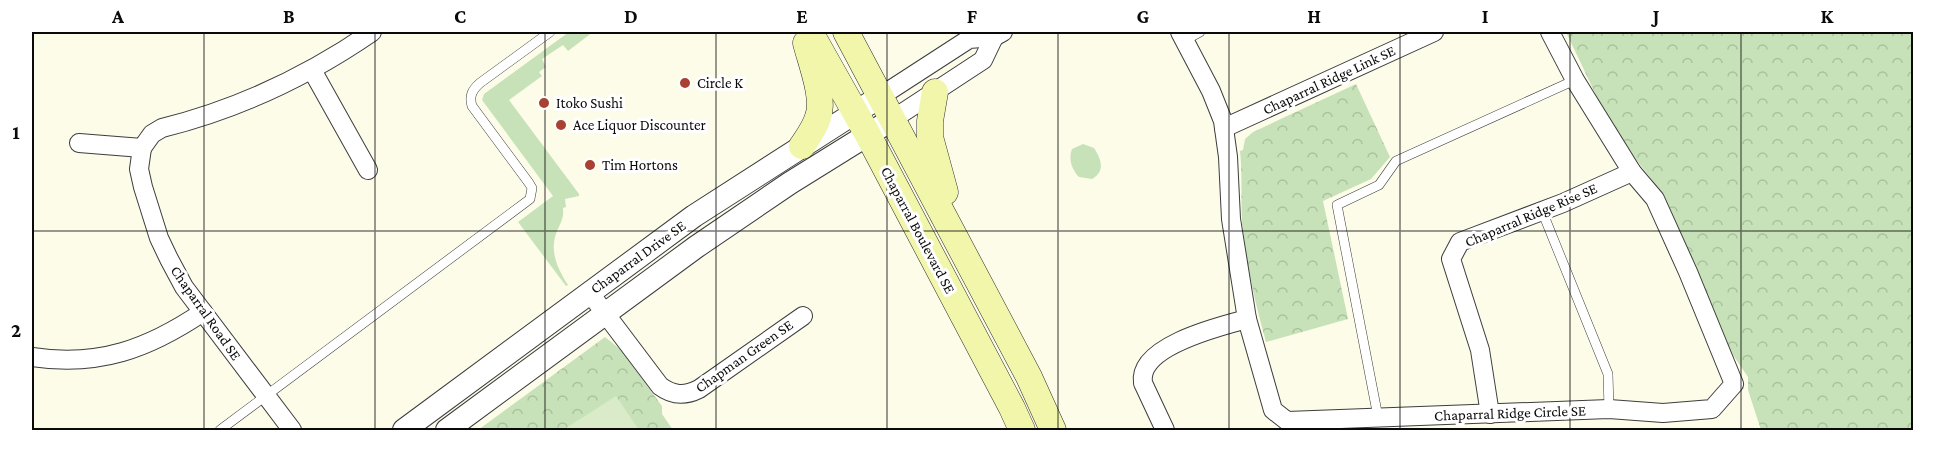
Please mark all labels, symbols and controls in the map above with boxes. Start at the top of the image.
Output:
text: A [111,5,125,27]
text: B [283,5,295,27]
text: C [454,5,466,27]
text: D [624,5,638,27]
text: E [796,5,808,27]
text: F [967,5,978,27]
text: G [1137,5,1150,27]
text: H [1307,5,1321,27]
text: I [1482,5,1489,27]
text: J [1651,5,1660,27]
text: K [1821,5,1835,27]
street label: Chaparral Ridge Link SE [1260,42,1398,119]
place label: Circle K [697,75,743,91]
marker: Circle K [678,76,692,90]
place label: Itoko Sushi [556,95,623,111]
marker: Itoko Sushi [537,96,551,110]
place label: Ace Liquor Discounter [573,117,707,134]
marker: Ace Liquor Discounter [554,118,568,132]
text: 1 [12,121,20,143]
place label: Tim Hortons [602,157,678,173]
marker: Tim Hortons [583,158,597,172]
street label: Chaparral Boulevard SE [877,164,958,297]
street label: Chaparral Ridge Rise SE [1462,180,1600,251]
street label: Chaparral Drive SE [587,217,689,298]
street label: Chaparral Road SE [167,263,244,364]
street label: Chapman Green SE [692,316,796,396]
text: 2 [11,319,21,341]
street label: Chaparral Ridge Circle SE [1434,402,1586,425]

